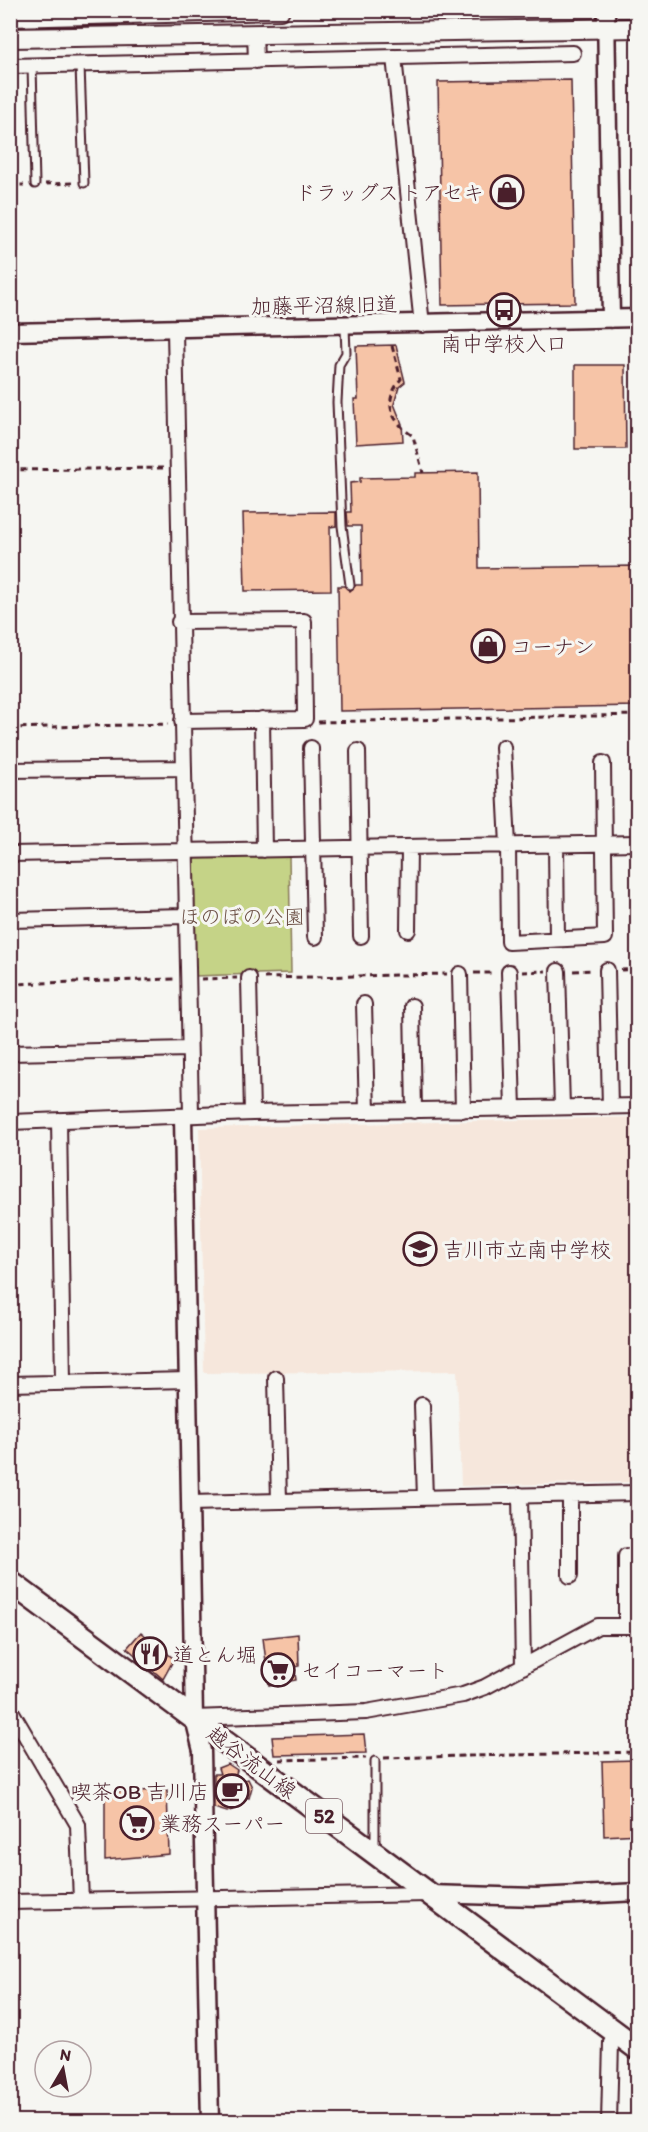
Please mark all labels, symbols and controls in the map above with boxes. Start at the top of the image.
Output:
shop icon: ドラッグストアセキ [489,174,525,210]
place label: ドラッグストアセキ [295,180,484,205]
street label: 加藤平沼線旧道 [250,291,398,319]
bus stop icon: 南中学校入口 [486,292,522,328]
place label: 南中学校入口 [441,331,567,356]
shop icon: コーナン [470,628,506,664]
place label: コーナン [511,634,595,659]
park label: ほのぼの公園 [179,904,305,929]
school or university icon: 吉川市立南中学校 [402,1231,438,1267]
place label: 吉川市立南中学校 [443,1237,611,1262]
restaurant icon: 道とん堀 [132,1636,168,1672]
place label: 道とん堀 [173,1642,257,1667]
supermarket icon: セイコーマート [260,1652,296,1688]
place label: セイコーマート [301,1658,448,1683]
street label: 越谷流山線 [203,1720,301,1804]
cafe icon: 喫茶OB 吉川店 [214,1773,250,1809]
place label: 喫茶OB 吉川店 [70,1779,209,1804]
road number: 52 [306,1799,342,1833]
supermarket icon: 業務スーパー [119,1805,155,1841]
place label: 業務スーパー [160,1811,285,1836]
north arrow [33,2039,93,2099]
text: N [59,2044,72,2065]

